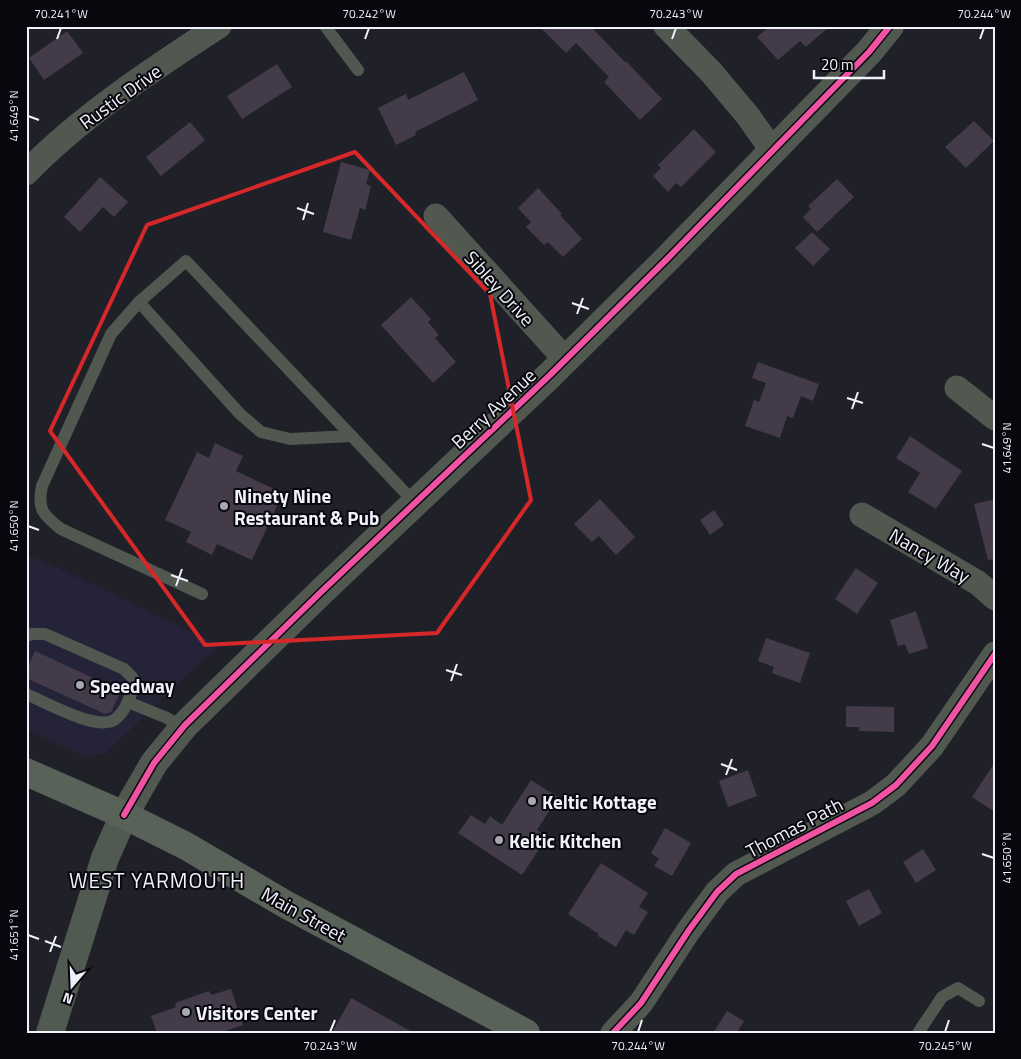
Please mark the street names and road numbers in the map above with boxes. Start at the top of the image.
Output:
street label: Rustic Drive [73,56,167,136]
street label: Sibley Drive [458,244,542,332]
street label: Berry Avenue [444,361,542,455]
street label: Nancy Way [884,520,976,590]
street label: Thomas Path [740,789,848,865]
street label: Main Street [256,879,352,949]

